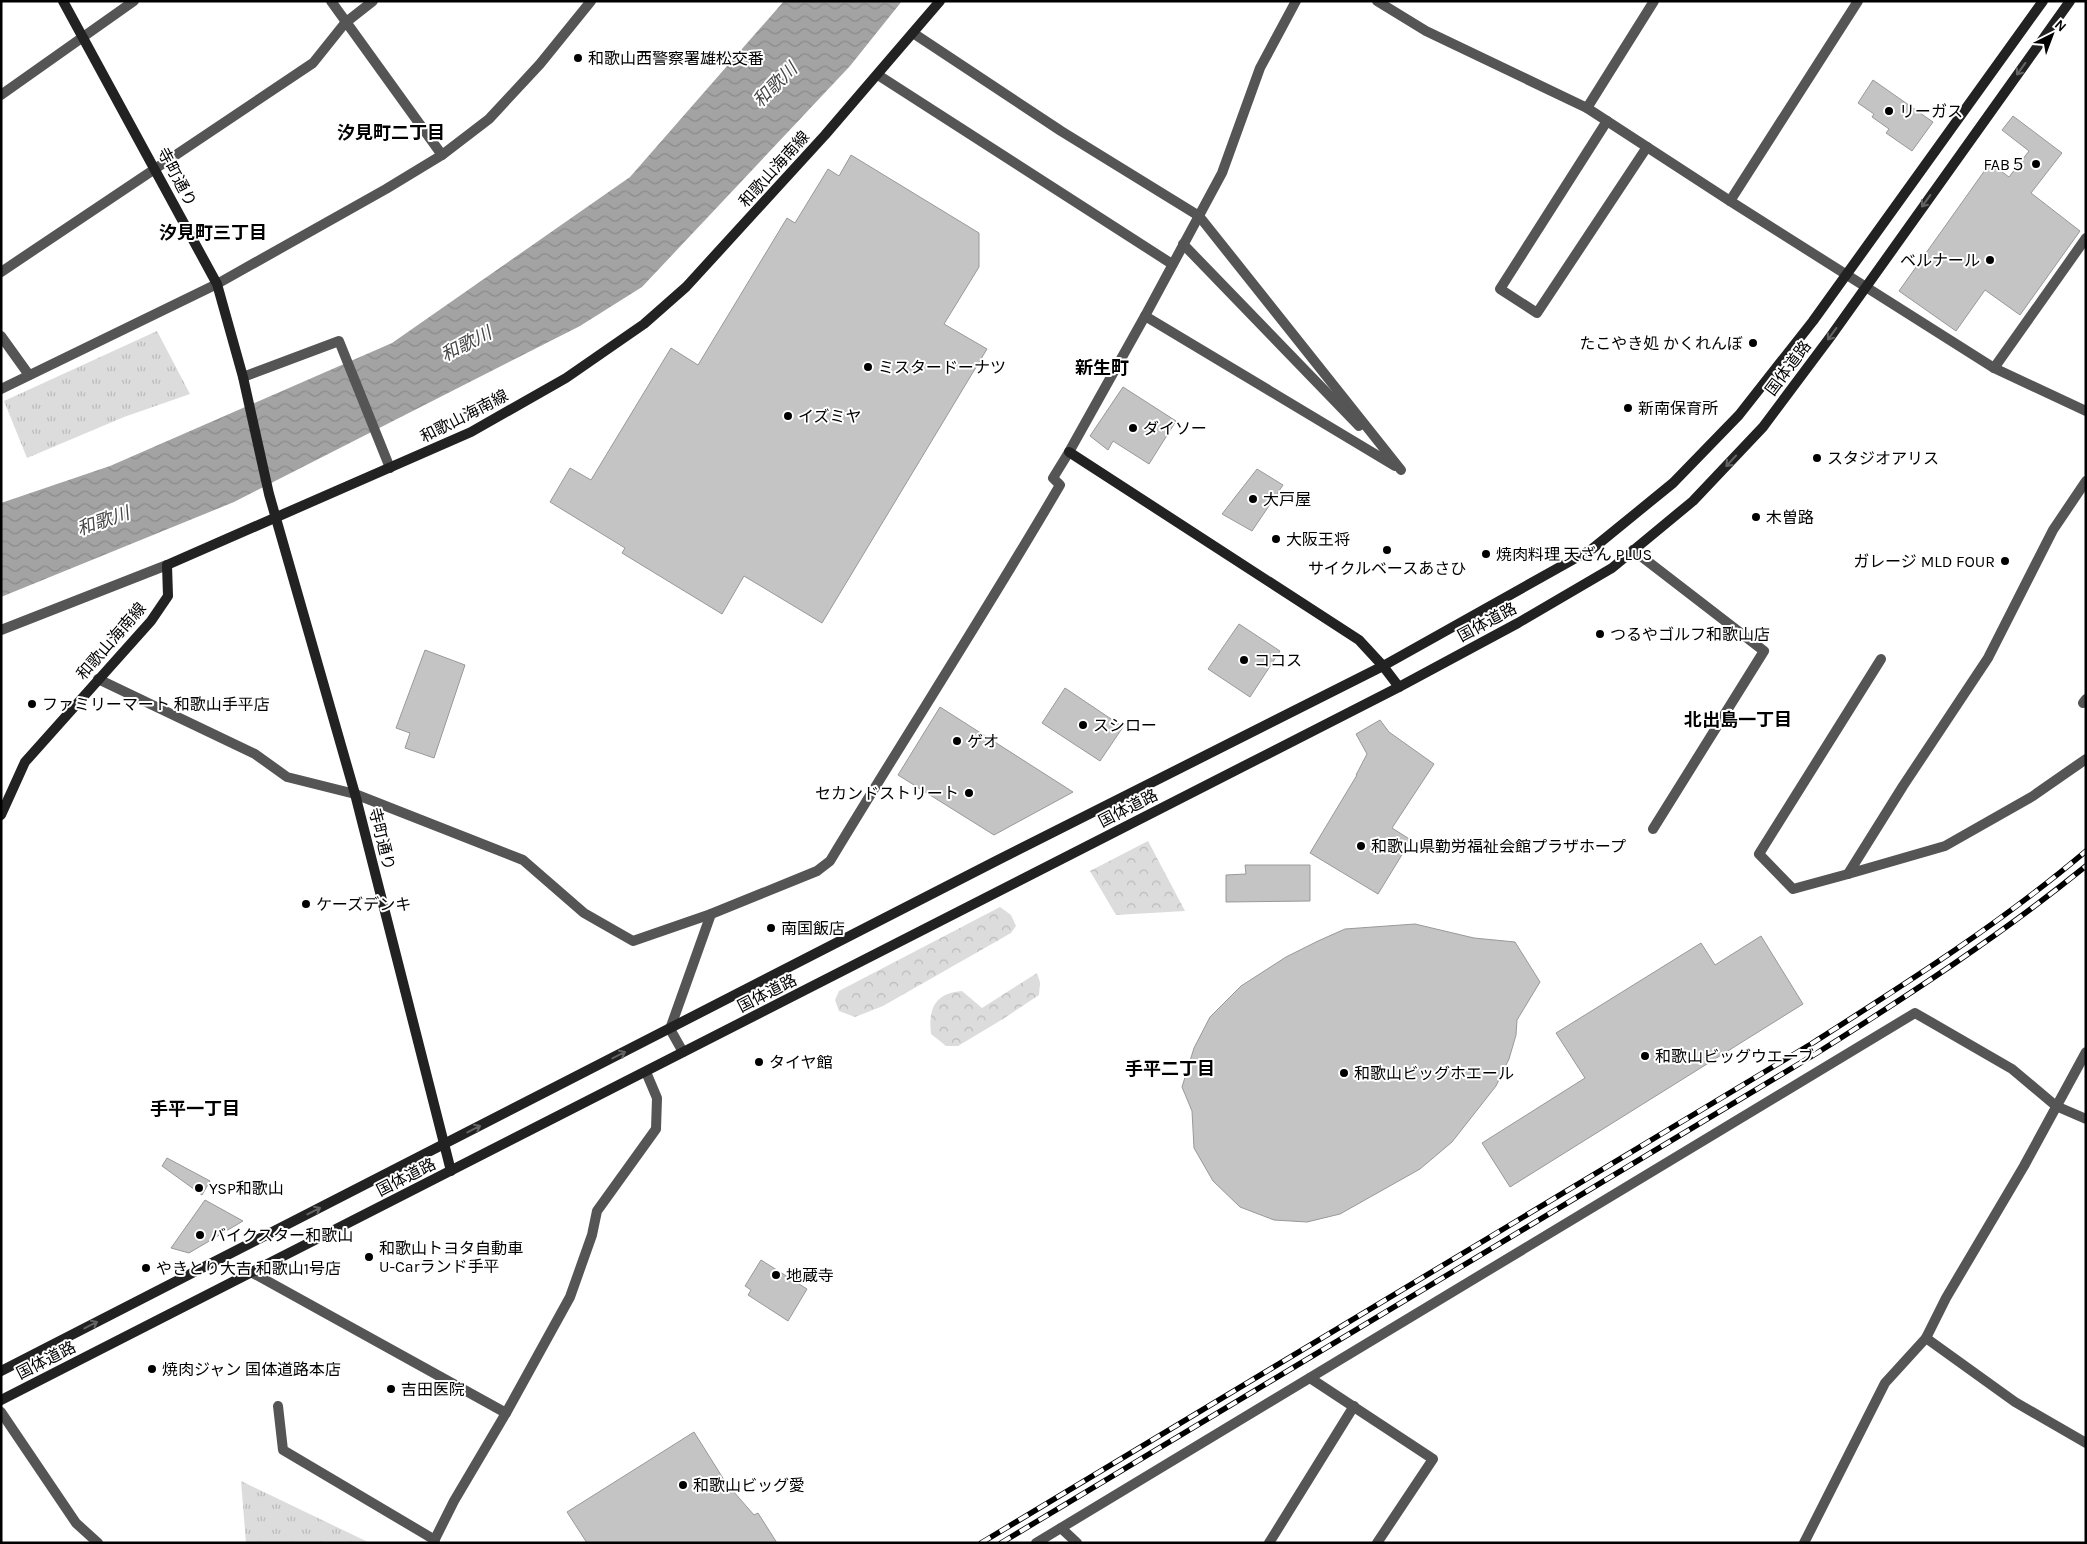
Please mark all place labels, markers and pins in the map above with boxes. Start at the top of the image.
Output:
place label: 和歌山西警察署雄松交番 [588,49,764,68]
marker: 和歌山西警察署雄松交番 [572,52,584,64]
place label: リーガス [1899,102,1963,121]
marker: リーガス [1883,105,1895,117]
place label: FAB５ [1983,155,2026,174]
marker: FAB５ [2030,158,2042,170]
place label: ベルナール [1900,251,1980,270]
marker: ベルナール [1984,254,1996,266]
place label: たこやき処 かくれんぼ [1579,334,1743,353]
marker: たこやき処 かくれんぼ [1747,337,1759,349]
place label: ミスタードーナツ [878,358,1006,377]
marker: ミスタードーナツ [862,361,874,373]
place label: 新南保育所 [1638,399,1718,418]
marker: 新南保育所 [1622,402,1634,414]
place label: イズミヤ [798,407,862,426]
marker: イズミヤ [782,410,794,422]
place label: ダイソー [1143,419,1207,438]
marker: ダイソー [1127,422,1139,434]
place label: スタジオアリス [1827,449,1939,468]
marker: スタジオアリス [1811,452,1823,464]
place label: 大戸屋 [1263,490,1311,509]
marker: 大戸屋 [1247,493,1259,505]
place label: 木曽路 [1766,508,1814,527]
marker: 木曽路 [1750,511,1762,523]
place label: 大阪王将 [1286,530,1350,549]
marker: 大阪王将 [1270,533,1282,545]
marker: サイクルベースあさひ [1381,544,1393,556]
place label: 焼肉料理 天ざん PLUS [1496,545,1652,564]
marker: 焼肉料理 天ざん PLUS [1480,548,1492,560]
place label: ガレージ MLD FOUR [1853,552,1995,571]
marker: ガレージ MLD FOUR [1999,555,2011,567]
place label: サイクルベースあさひ [1308,559,1466,578]
place label: つるやゴルフ和歌山店 [1610,625,1770,644]
marker: つるやゴルフ和歌山店 [1594,628,1606,640]
place label: ココス [1254,651,1302,670]
marker: ココス [1238,654,1250,666]
place label: ファミリーマート 和歌山手平店 [42,695,270,714]
marker: ファミリーマート 和歌山手平店 [26,698,38,710]
place label: スシロー [1093,716,1157,735]
marker: スシロー [1077,719,1089,731]
place label: ゲオ [967,732,999,751]
marker: ゲオ [951,735,963,747]
place label: セカンドストリート [815,784,959,803]
marker: セカンドストリート [963,787,975,799]
place label: 和歌山県勤労福祉会館プラザホープ [1371,837,1626,856]
marker: 和歌山県勤労福祉会館プラザホープ [1355,840,1367,852]
place label: ケーズデンキ [316,895,411,914]
marker: ケーズデンキ [300,898,312,910]
place label: 南国飯店 [781,919,845,938]
marker: 南国飯店 [765,922,777,934]
place label: 和歌山ビッグウエーブ [1655,1047,1814,1066]
marker: 和歌山ビッグウエーブ [1639,1050,1651,1062]
place label: タイヤ館 [769,1053,833,1072]
marker: タイヤ館 [753,1056,765,1068]
place label: 和歌山ビッグホエール [1354,1064,1514,1083]
marker: 和歌山ビッグホエール [1338,1067,1350,1079]
place label: YSP和歌山 [209,1179,284,1198]
marker: YSP和歌山 [193,1182,205,1194]
place label: バイクスター和歌山 [210,1226,353,1245]
marker: バイクスター和歌山 [194,1229,206,1241]
place label: 和歌山トヨタ自動車 U-Carランド手平 [379,1239,523,1276]
marker: 和歌山トヨタ自動車 U-Carランド手平 [363,1251,375,1263]
place label: やきとり大吉 和歌山1号店 [156,1259,341,1278]
marker: やきとり大吉 和歌山1号店 [140,1262,152,1274]
place label: 地蔵寺 [786,1266,834,1285]
marker: 地蔵寺 [770,1269,782,1281]
place label: 焼肉ジャン 国体道路本店 [162,1360,341,1379]
marker: 焼肉ジャン 国体道路本店 [146,1363,158,1375]
place label: 吉田医院 [401,1380,465,1399]
marker: 吉田医院 [385,1383,397,1395]
place label: 和歌山ビッグ愛 [693,1476,805,1495]
marker: 和歌山ビッグ愛 [677,1479,689,1491]

